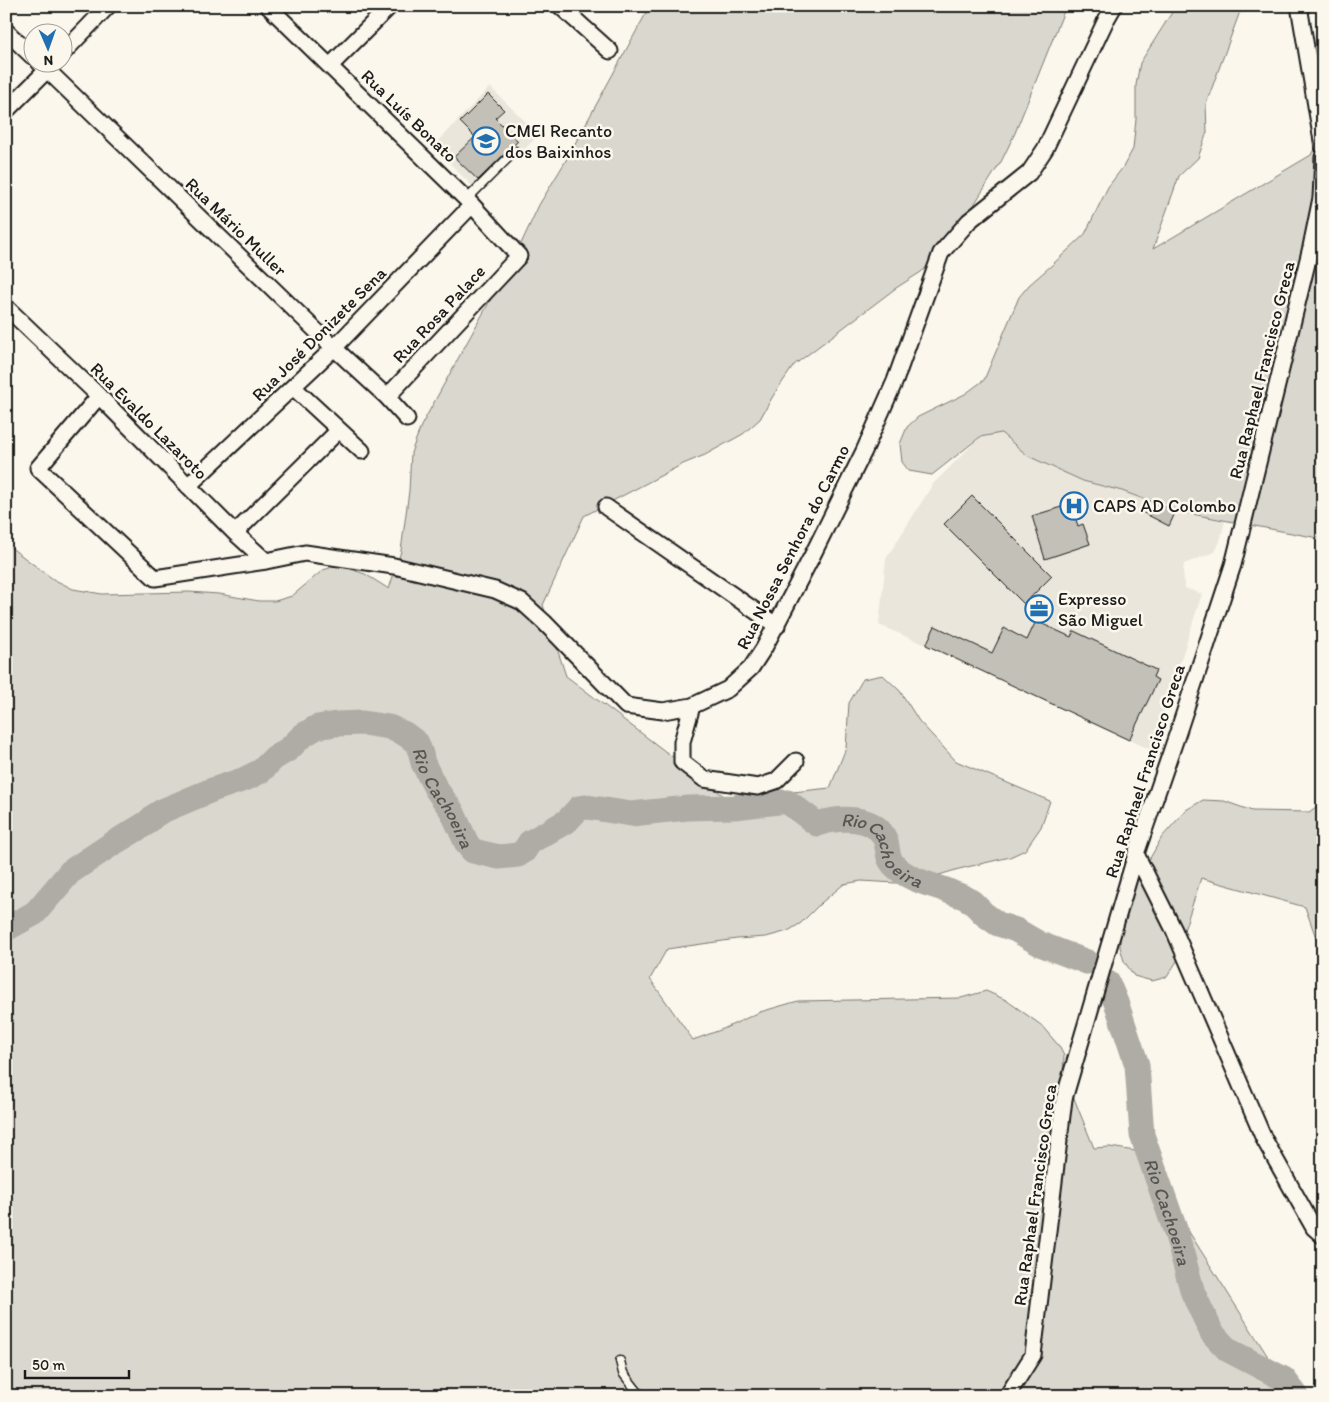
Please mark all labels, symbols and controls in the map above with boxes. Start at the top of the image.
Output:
north arrow [22,22,72,72]
text: N [43,52,53,69]
street label: Rua Luís Bonato [356,65,462,167]
place label: CMEI Recanto dos Baixinhos [505,120,612,163]
school or university icon: CMEI Recanto dos Baixinhos [471,126,501,156]
street label: Rua Mário Muller [181,173,292,282]
street label: Rua Raphael Francisco Greca [1224,258,1300,481]
street label: Rua Rosa Palace [388,260,490,368]
street label: Rua José Donizete Sena [247,262,391,406]
street label: Rua Evaldo Lazaroto [86,358,212,484]
street label: Rua Nossa Senhora do Carmo [732,441,854,653]
hospital icon: CAPS AD Colombo [1059,491,1089,521]
place label: CAPS AD Colombo [1093,495,1236,517]
place label: Expresso São Miguel [1058,588,1143,631]
office icon: Expresso São Miguel [1024,594,1054,624]
street label: Rua Raphael Francisco Greca [1100,661,1190,881]
water label: Rio Cachoeira [408,743,479,852]
water label: Rio Cachoeira [841,808,926,892]
street label: Rua Raphael Francisco Greca [1009,1082,1062,1307]
water label: Rio Cachoeira [1139,1155,1196,1268]
scale bar [25,1347,129,1379]
text: 50 m [32,1356,65,1374]

